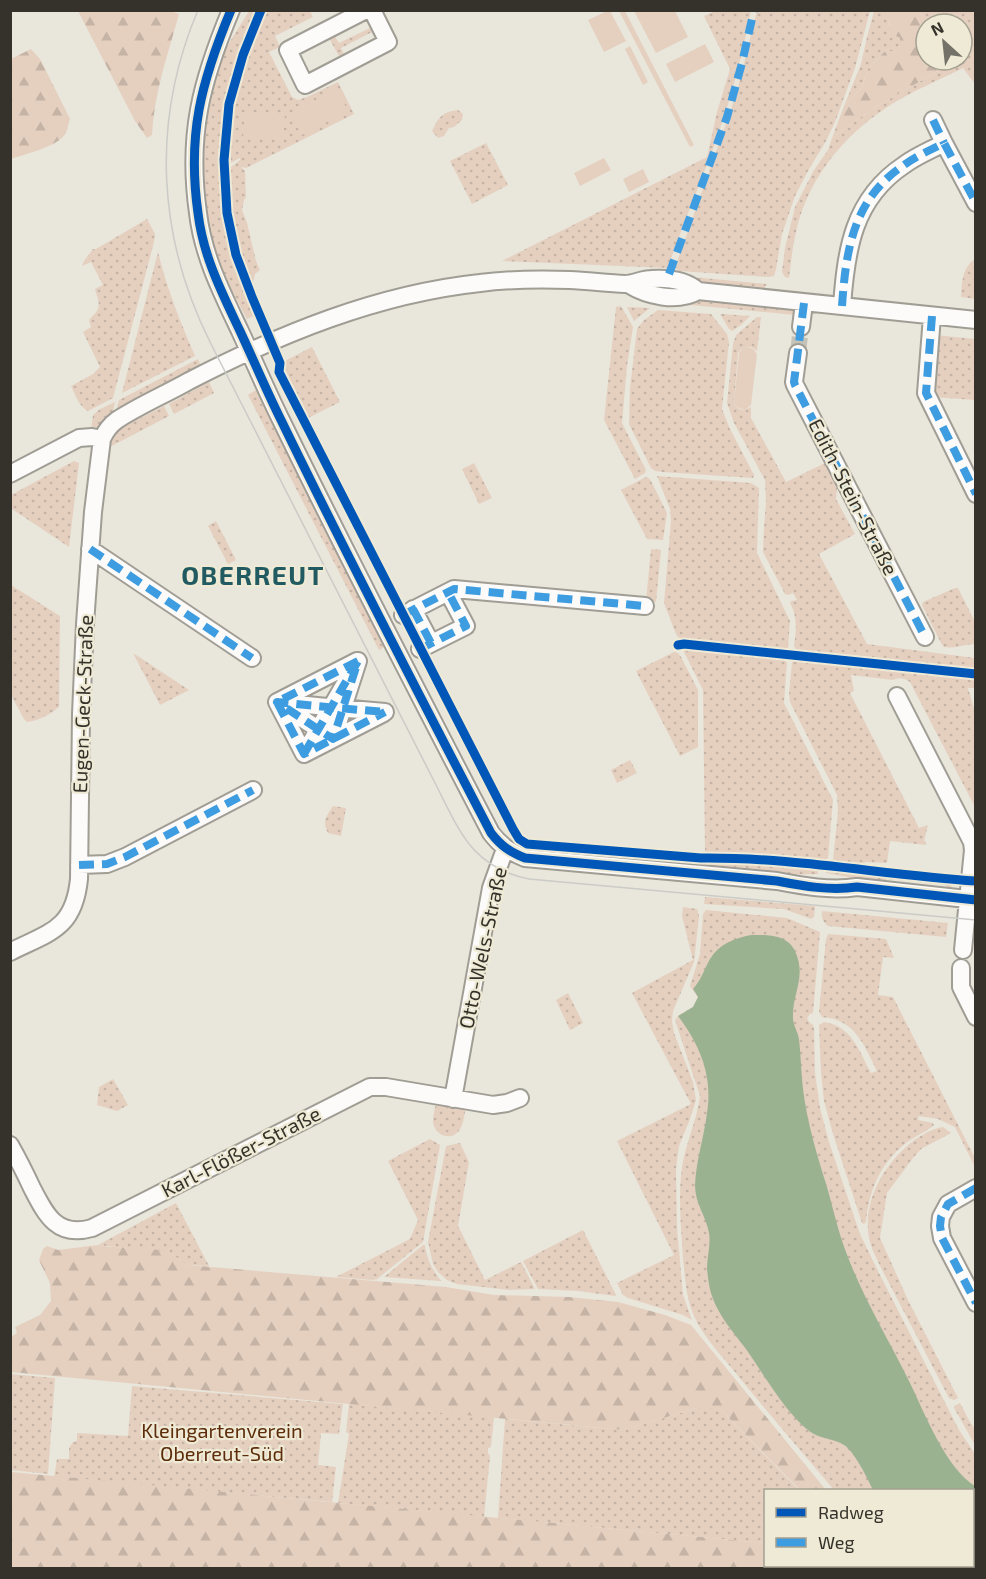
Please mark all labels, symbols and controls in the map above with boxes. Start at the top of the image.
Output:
north arrow [914,12,974,72]
text: N [927,17,946,39]
street label: Edith-Stein-Straße [804,414,904,579]
district label: OBERREUT [181,559,325,590]
street label: Eugen-Geck-Straße [67,614,97,794]
street label: Otto-Wels-Straße [453,865,511,1031]
street label: Karl-Flößer-Straße [157,1101,324,1202]
park label: Kleingartenverein Oberreut-Süd [141,1418,303,1465]
legend [764,1489,974,1567]
text: Radweg [818,1501,884,1523]
text: Weg [818,1531,854,1553]

